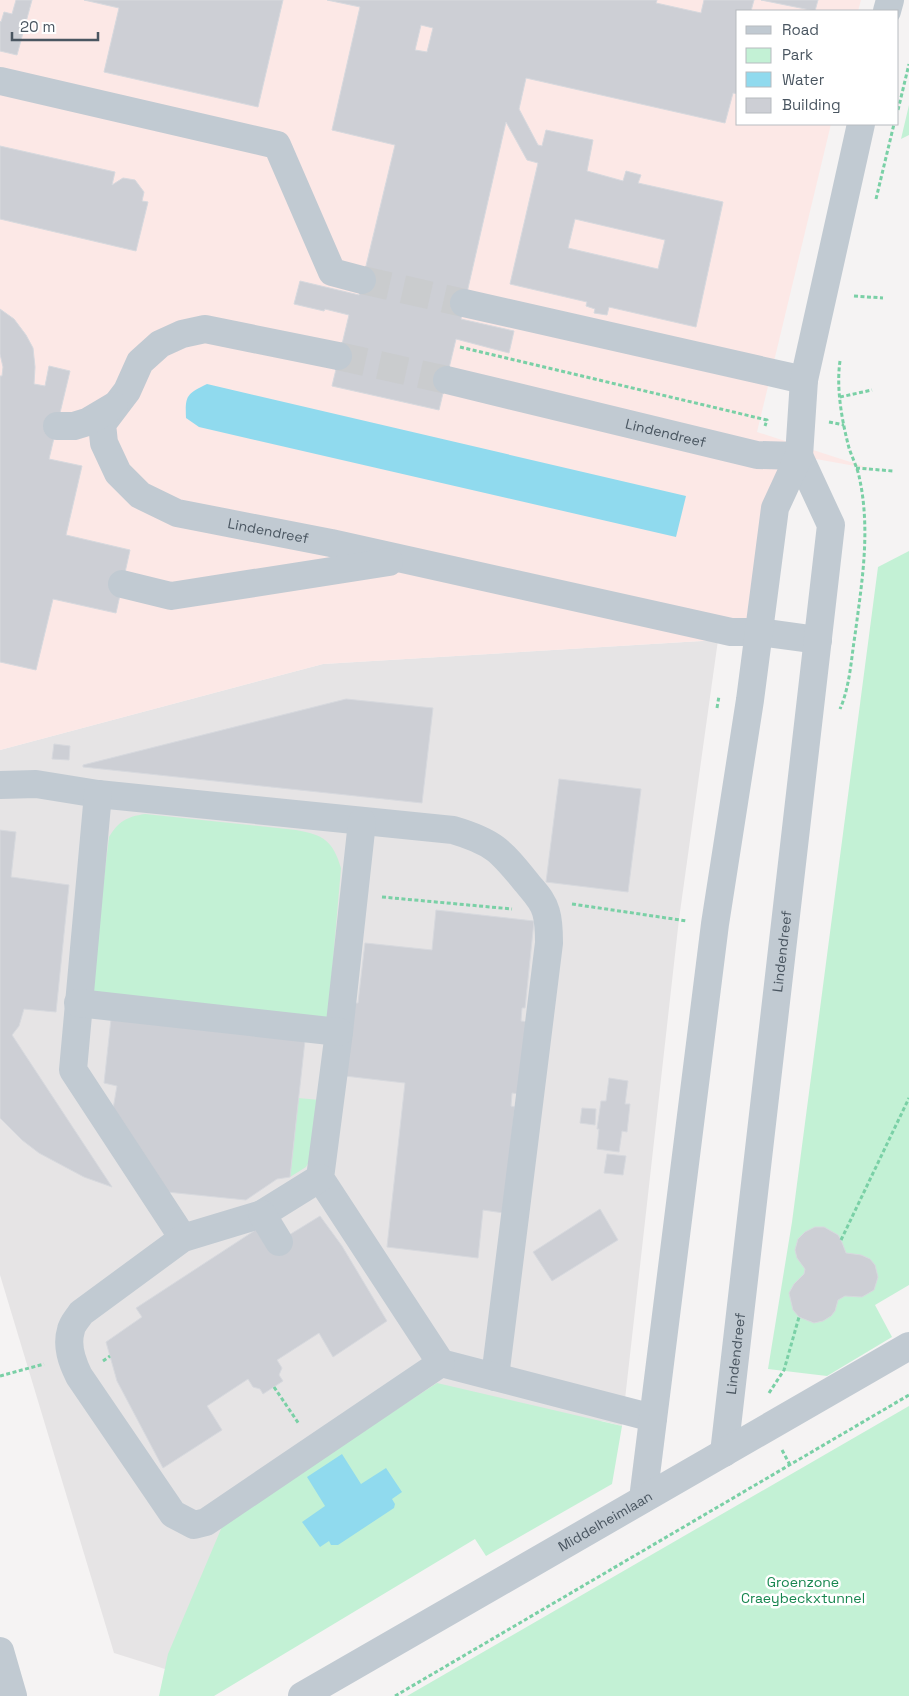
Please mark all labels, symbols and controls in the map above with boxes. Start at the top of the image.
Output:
scale bar [12,10,99,42]
legend [736,10,899,125]
text: 20 m [20,17,55,36]
text: Road [782,20,819,39]
text: Park [782,45,813,64]
text: Water [782,70,825,89]
text: Building [782,95,841,114]
street label: Lindendreef [624,414,708,451]
street label: Lindendreef [226,514,310,547]
street label: Lindendreef [768,909,795,993]
street label: Lindendreef [722,1312,749,1396]
street label: Middelheimlaan [555,1487,656,1555]
park label: Groenzone Craeybeckxtunnel [741,1573,865,1607]

